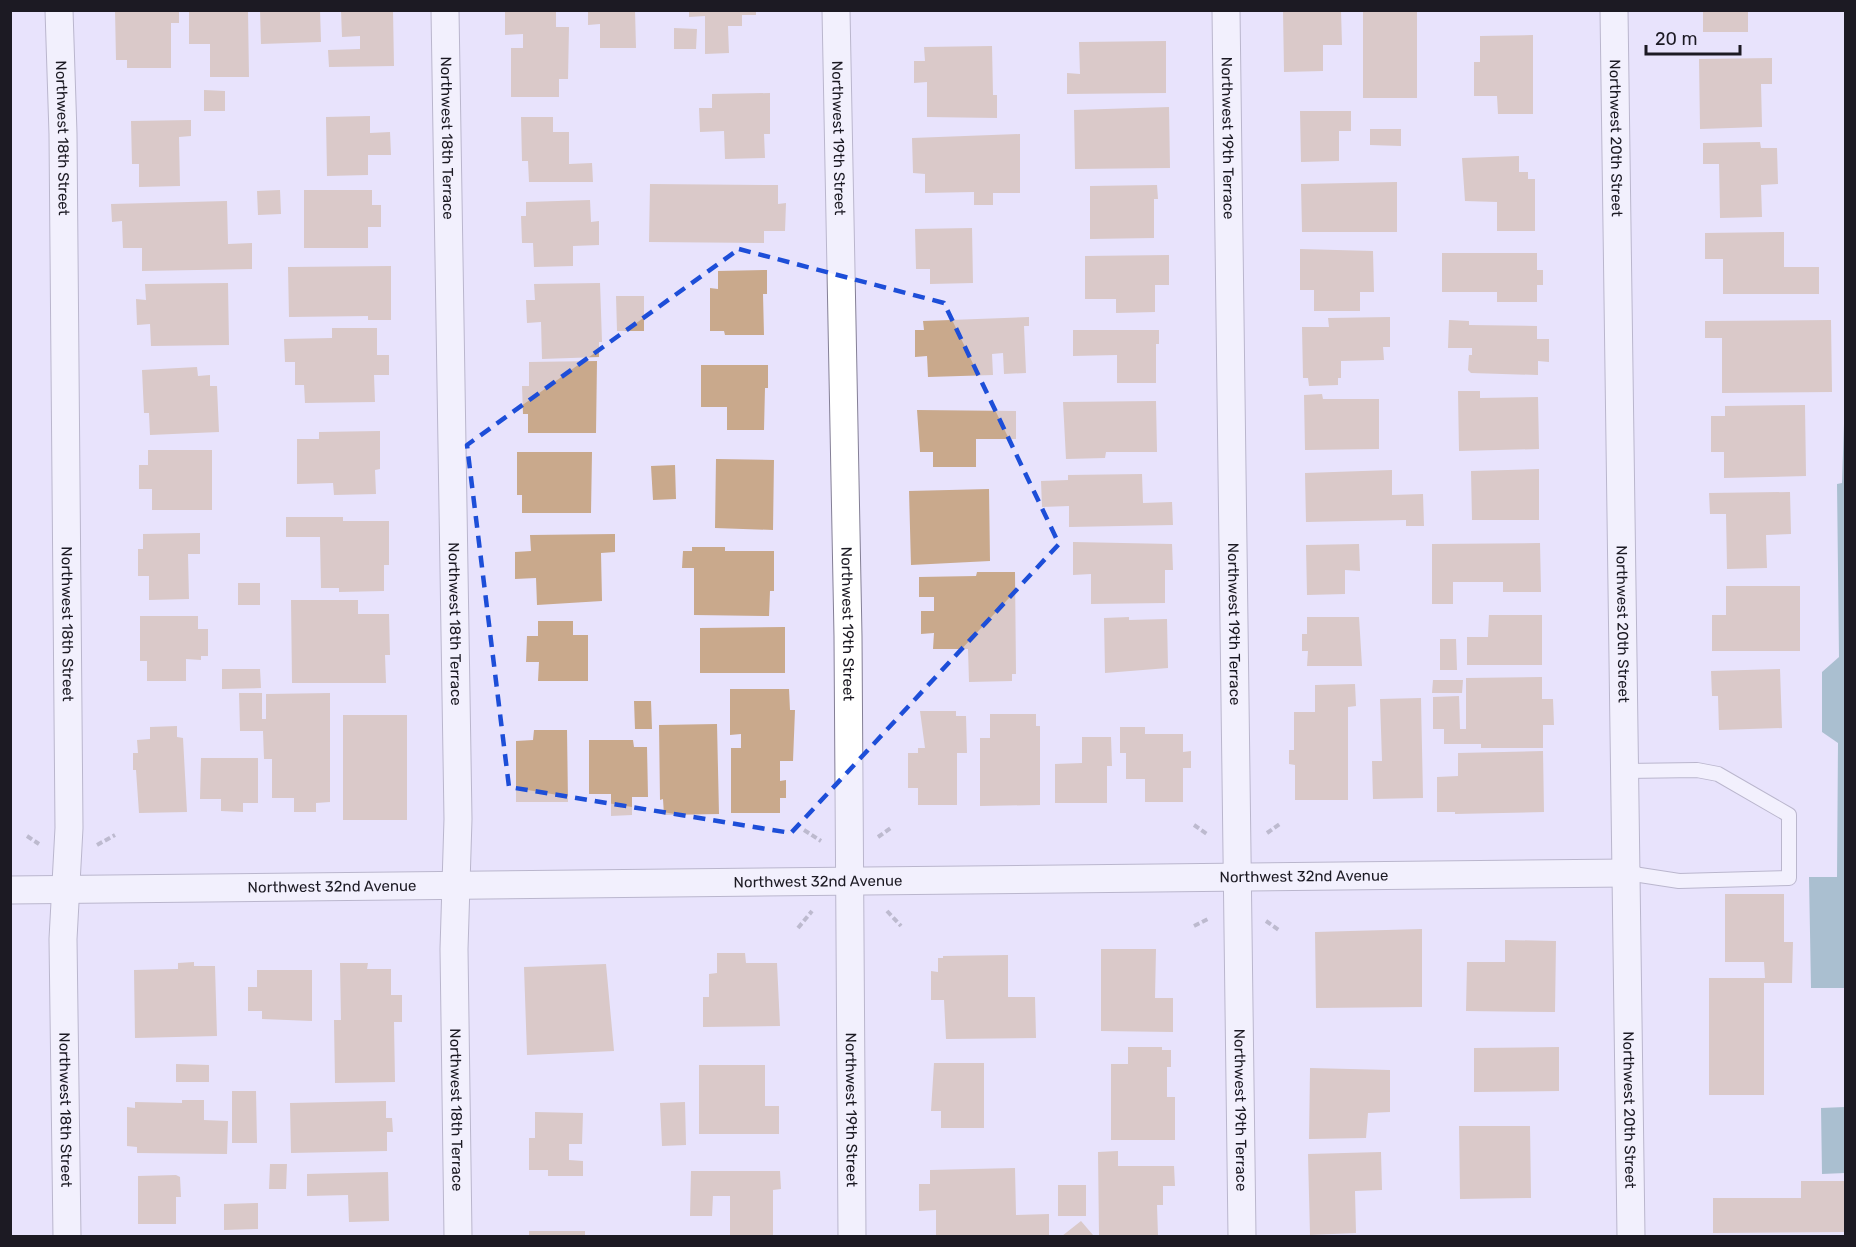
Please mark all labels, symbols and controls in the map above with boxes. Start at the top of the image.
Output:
scale bar [1646,18,1740,56]
text: 20 m [1655,28,1697,50]
street label: Northwest 18th Terrace [437,56,457,220]
street label: Northwest 19th Terrace [1218,57,1238,219]
street label: Northwest 20th Street [1606,59,1626,217]
street label: Northwest 18th Street [52,60,73,216]
street label: Northwest 19th Street [828,61,849,216]
street label: Northwest 18th Terrace [445,542,465,706]
street label: Northwest 19th Terrace [1224,543,1244,705]
street label: Northwest 20th Street [1612,545,1633,703]
street label: Northwest 18th Street [58,546,77,702]
street label: Northwest 19th Street [837,546,857,701]
street label: Northwest 32nd Avenue [1219,867,1388,886]
street label: Northwest 32nd Avenue [733,872,902,891]
street label: Northwest 32nd Avenue [247,877,416,897]
street label: Northwest 18th Terrace [446,1028,466,1192]
street label: Northwest 19th Terrace [1230,1028,1250,1191]
street label: Northwest 20th Street [1619,1031,1639,1189]
street label: Northwest 18th Street [55,1032,75,1188]
street label: Northwest 19th Street [842,1033,861,1187]

